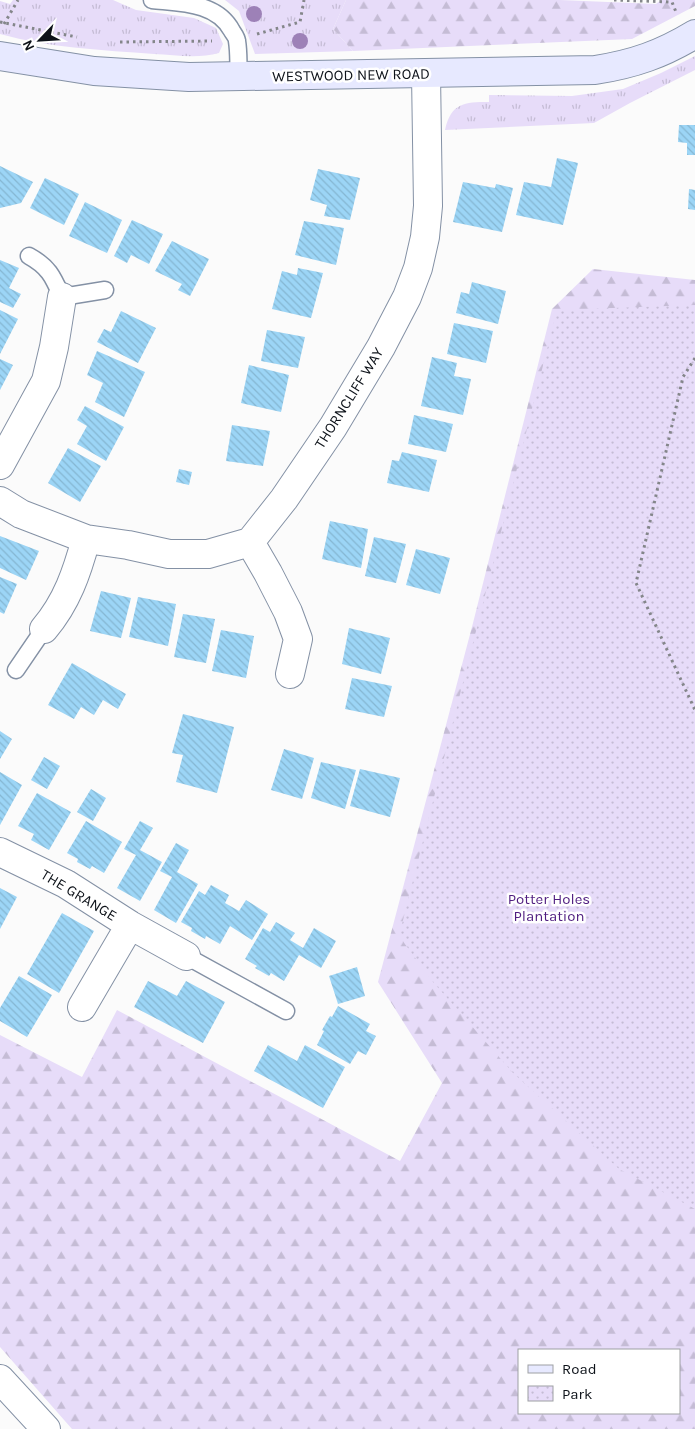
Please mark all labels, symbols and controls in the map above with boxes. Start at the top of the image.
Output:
north arrow [15,15,65,65]
text: N [19,37,38,53]
street label: WESTWOOD NEW ROAD [272,65,430,85]
street label: THORNCLIFF WAY [311,344,388,452]
street label: THE GRANGE [38,865,120,925]
park label: Potter Holes Plantation [508,890,590,925]
legend [518,1349,680,1414]
text: Road [562,1360,597,1378]
text: Park [562,1385,592,1403]

